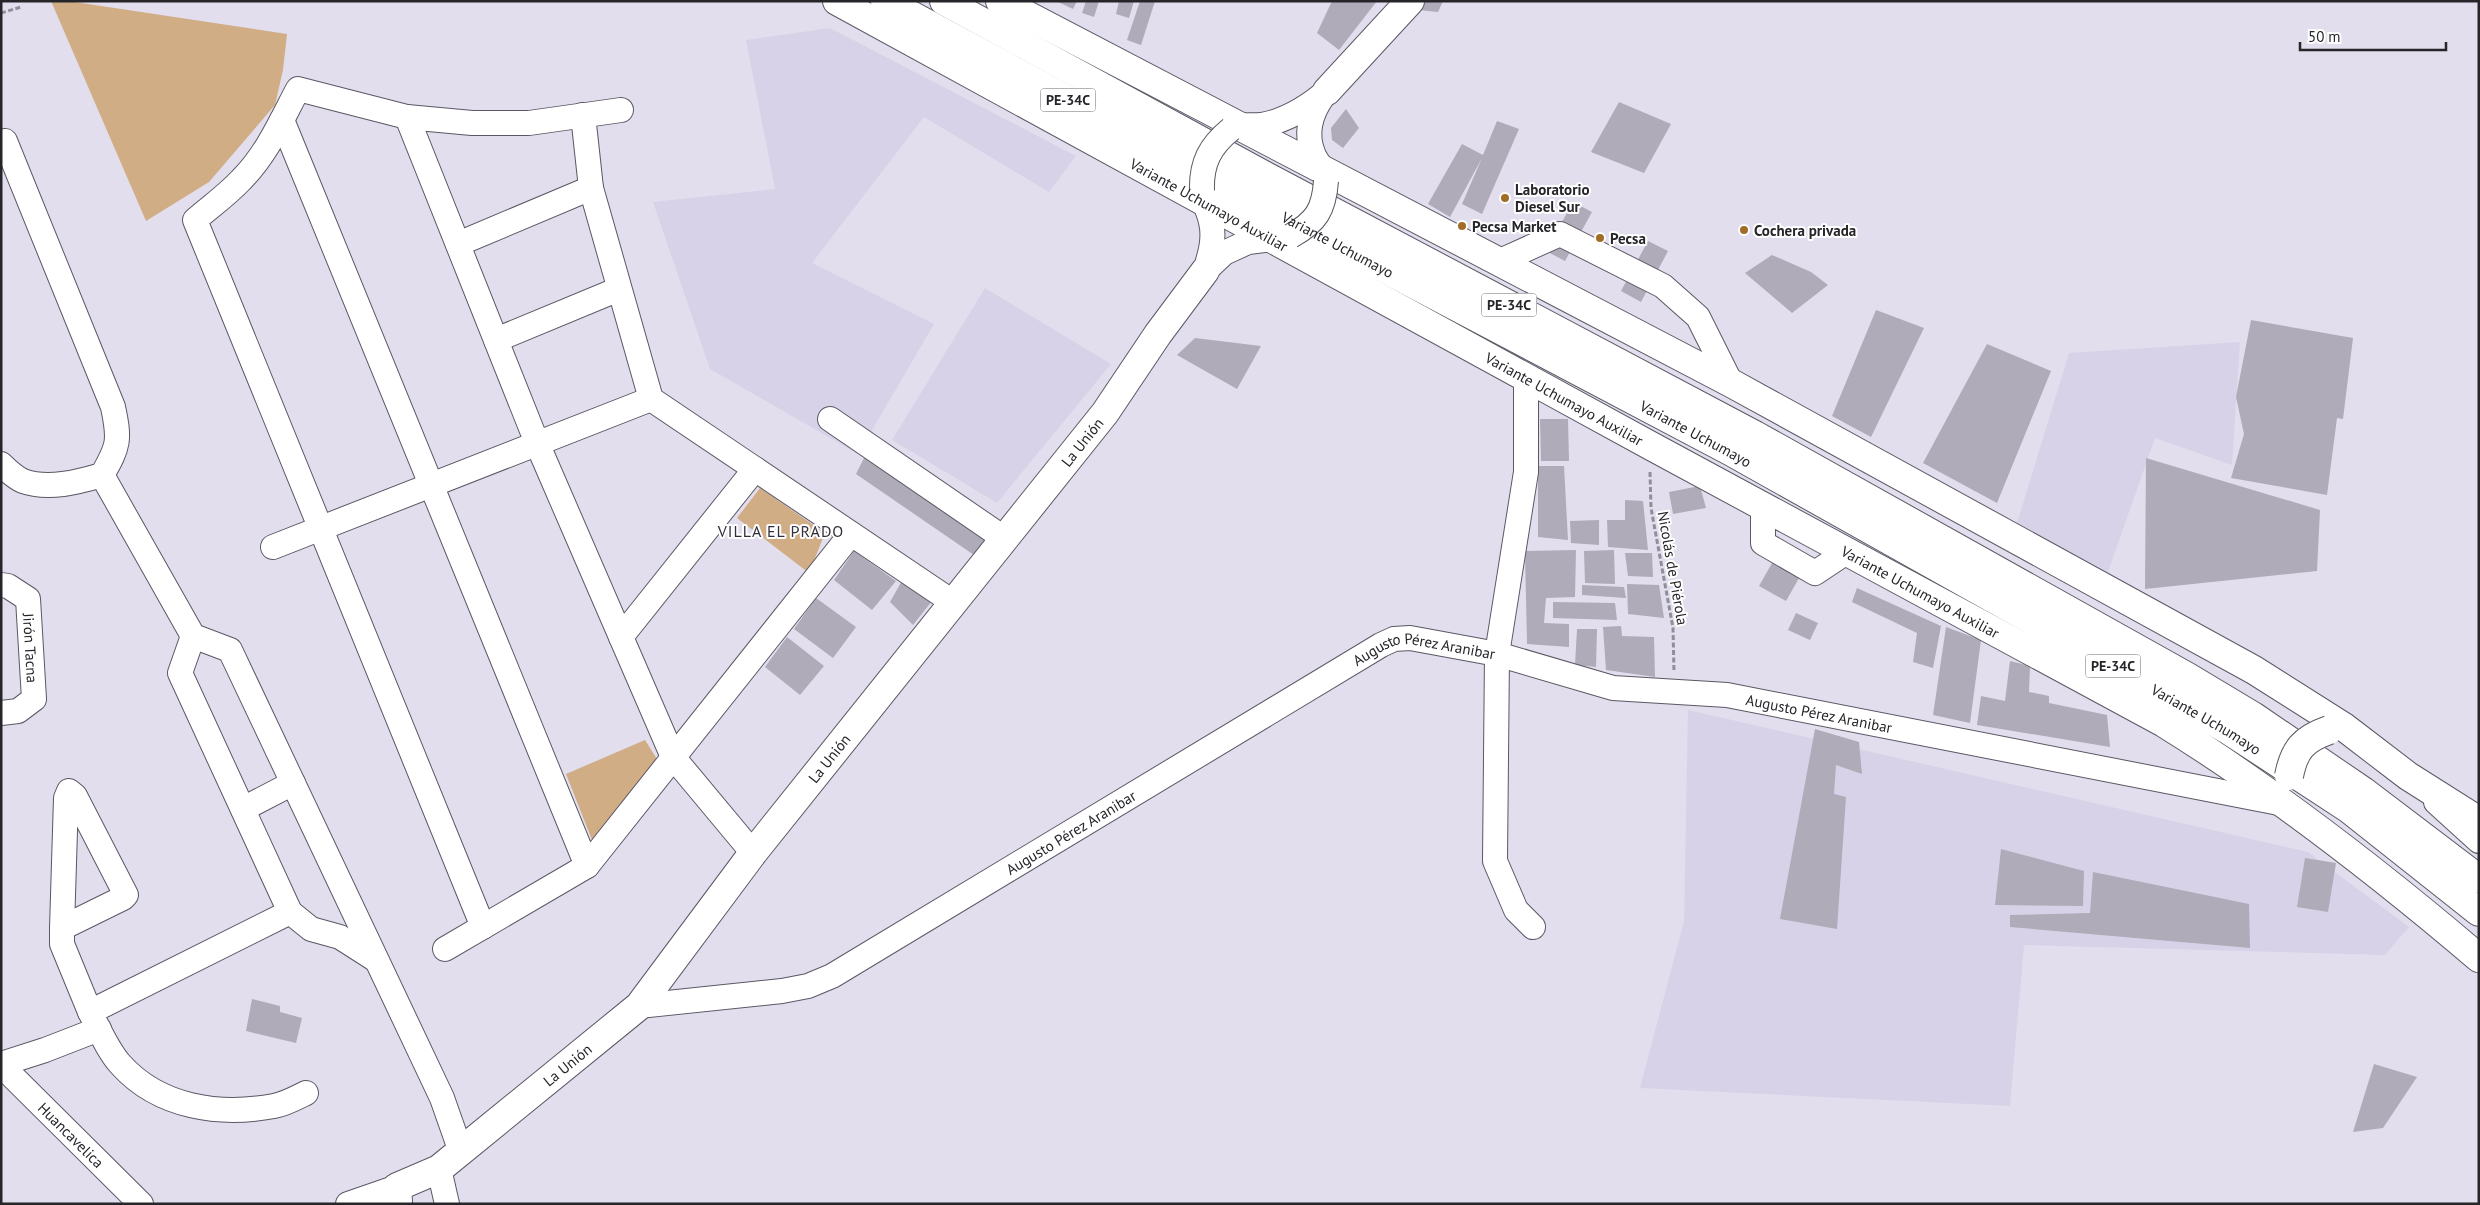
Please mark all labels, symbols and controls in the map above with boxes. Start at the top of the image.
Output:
scale bar [2300,20,2446,52]
text: 50 m [2308,27,2341,46]
road number: PE-34C [1040,88,1096,112]
street label: Variante Uchumayo Auxiliar [1126,153,1291,255]
place label: Laboratorio Diesel Sur [1515,180,1590,216]
marker: Laboratorio Diesel Sur [1499,192,1511,204]
street label: Variante Uchumayo [1278,206,1397,282]
place label: Pecsa Market [1472,217,1557,236]
marker: Pecsa Market [1456,220,1468,232]
place label: Cochera privada [1754,221,1856,240]
marker: Cochera privada [1738,224,1750,236]
place label: Pecsa [1610,229,1646,248]
marker: Pecsa [1594,232,1606,244]
road number: PE-34C [1482,294,1536,316]
street label: Variante Uchumayo Auxiliar [1481,347,1647,449]
street label: Variante Uchumayo [1636,395,1755,471]
street label: La Unión [1057,414,1107,470]
street label: Nicolás de Piérola [1654,510,1692,626]
district label: VILLA EL PRADO [717,521,844,541]
street label: Variante Uchumayo Auxiliar [1837,541,2003,642]
street label: Jirón Tacna [19,611,43,683]
street label: Augusto Pérez Aranibar [1349,628,1497,669]
road number: PE-34C [2086,654,2140,678]
street label: Variante Uchumayo [2147,679,2265,759]
street label: Augusto Pérez Aranibar [1744,689,1894,737]
street label: La Unión [804,730,854,786]
street label: Augusto Pérez Aranibar [1002,786,1139,879]
street label: La Unión [539,1039,595,1090]
street label: Huancavelica [34,1098,108,1172]

